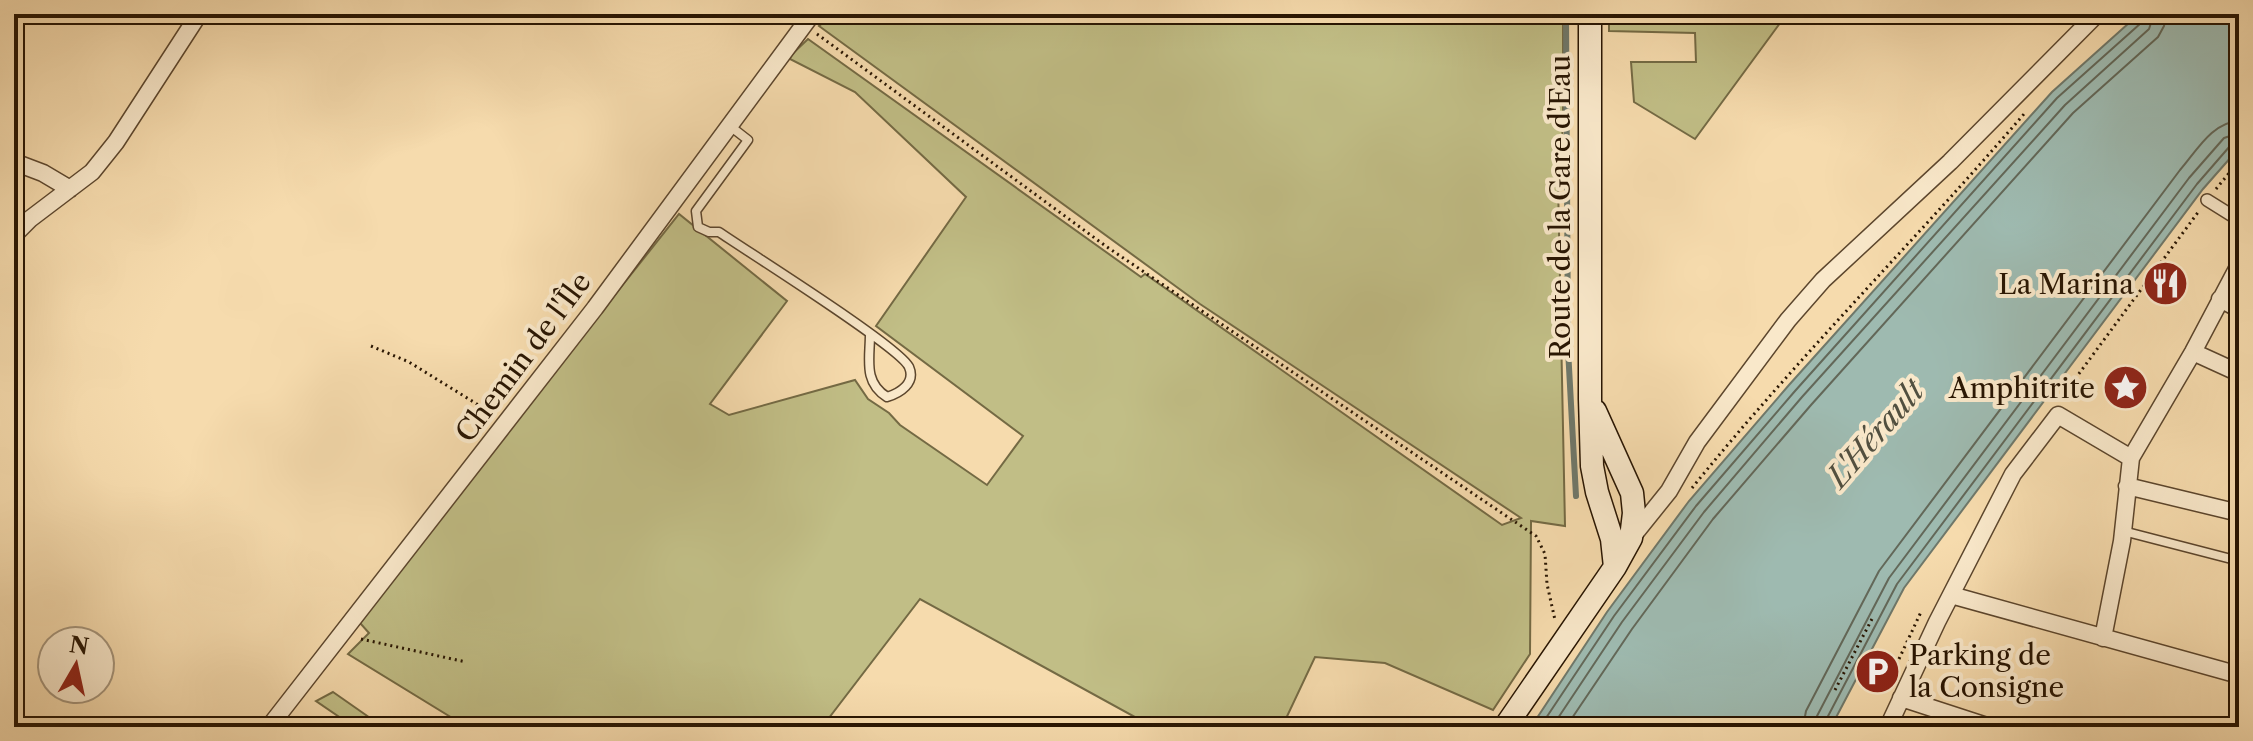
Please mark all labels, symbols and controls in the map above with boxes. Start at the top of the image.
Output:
street label: Route de la Gare d'Eau [1543,55,1577,359]
restaurant icon: La Marina [2141,260,2189,308]
street label: Chemin de l'Île [448,266,598,448]
place label: La Marina [1998,267,2134,301]
place icon: Amphitrite [2102,364,2150,412]
place label: Amphitrite [1948,371,2095,405]
water label: L'Hérault [1818,372,1933,496]
north arrow [36,625,116,705]
text: N [67,631,91,661]
place label: Parking de la Consigne [1909,638,2064,704]
parking icon: Parking de la Consigne [1854,647,1902,695]

